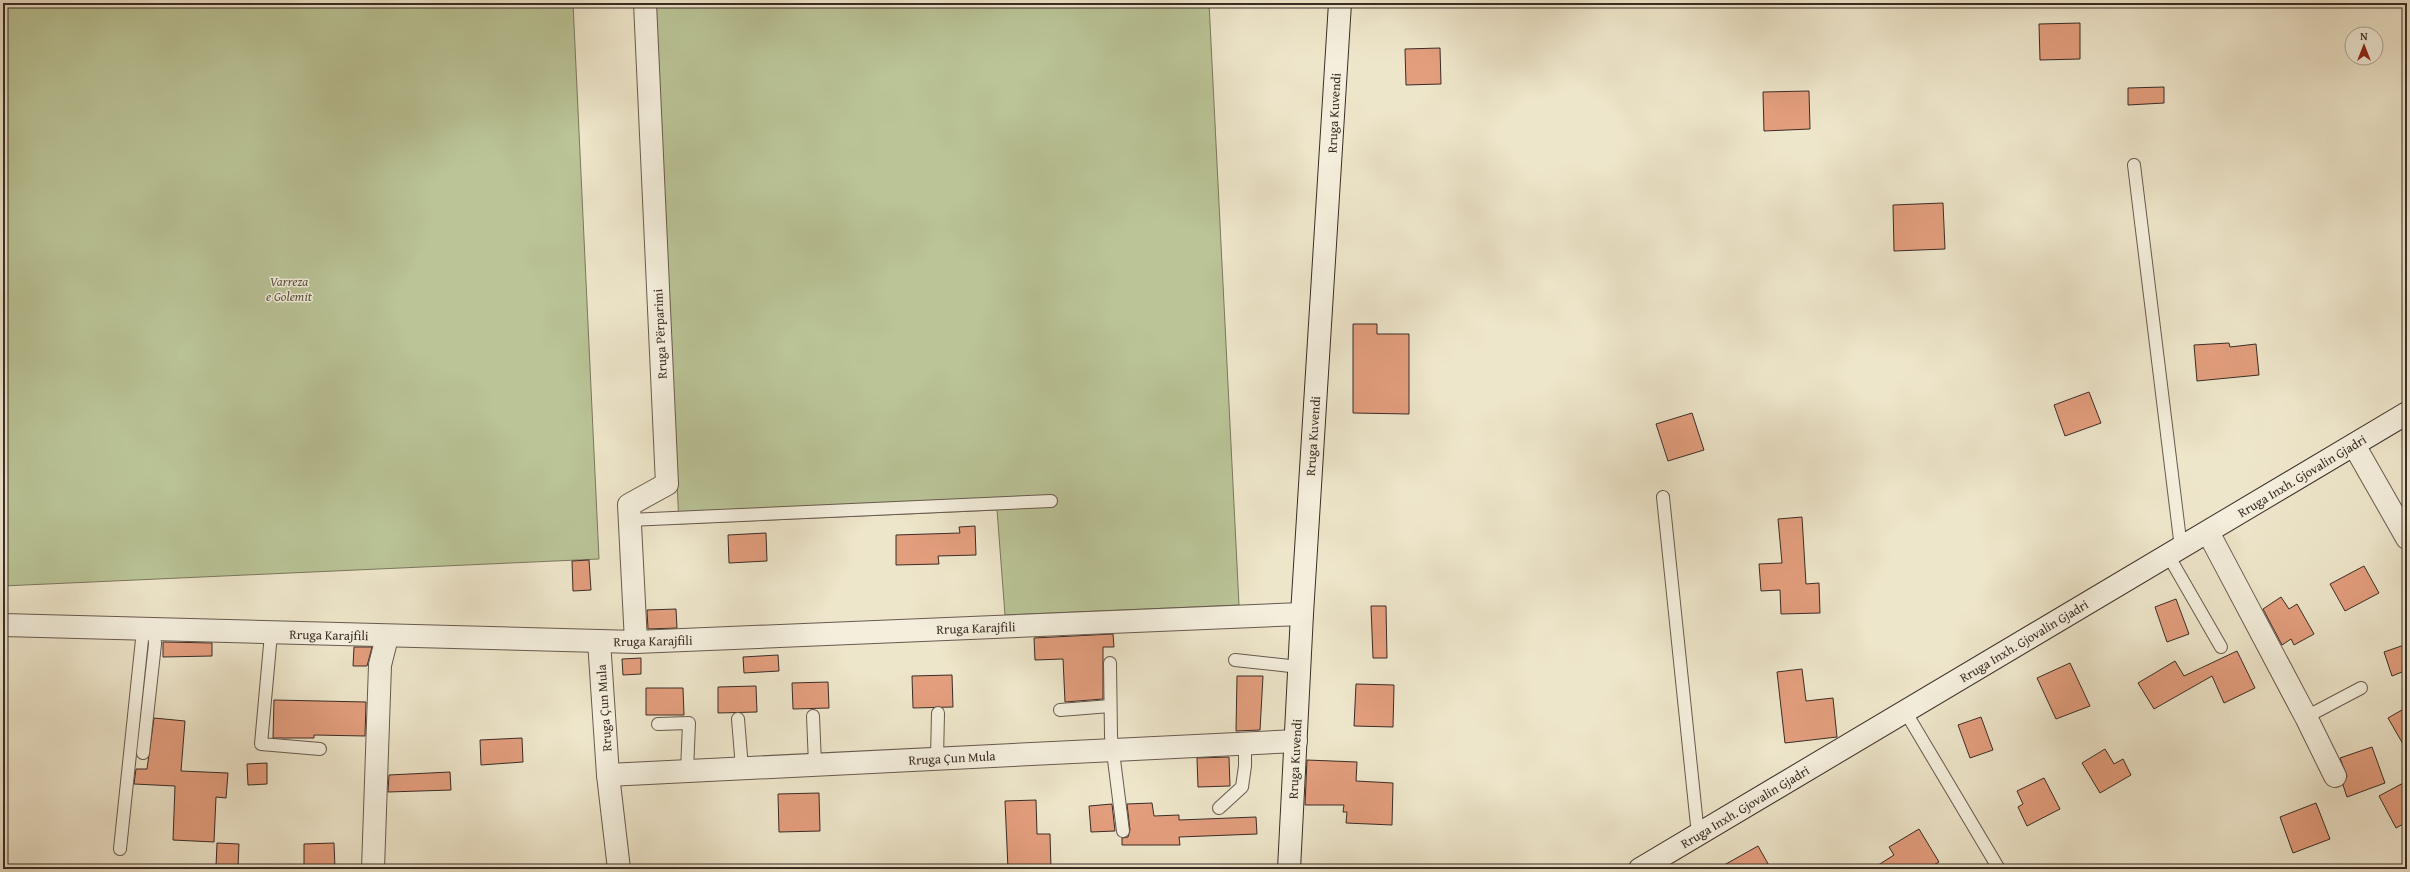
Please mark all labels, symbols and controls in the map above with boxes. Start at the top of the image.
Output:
north arrow [2344,26,2384,66]
text: N [2360,28,2368,44]
street label: Rruga Kuvendi [1322,72,1346,154]
park label: Varreza e Golemit [266,272,313,306]
street label: Rruga Përparimi [648,288,672,380]
street label: Rruga Kuvendi [1301,395,1325,477]
street label: Rruga Inxh. Gjovalin Gjadri [2234,430,2370,522]
street label: Rruga Inxh. Gjovalin Gjadri [1956,595,2092,687]
street label: Rruga Karajfili [936,617,1016,639]
street label: Rruga Karajfili [289,625,369,645]
street label: Rruga Karajfili [613,631,693,651]
street label: Rruga Çun Mula [591,663,617,752]
street label: Rruga Kuvendi [1283,718,1307,800]
street label: Rruga Çun Mula [908,746,997,770]
street label: Rruga Inxh. Gjovalin Gjadri [1677,761,1813,853]

